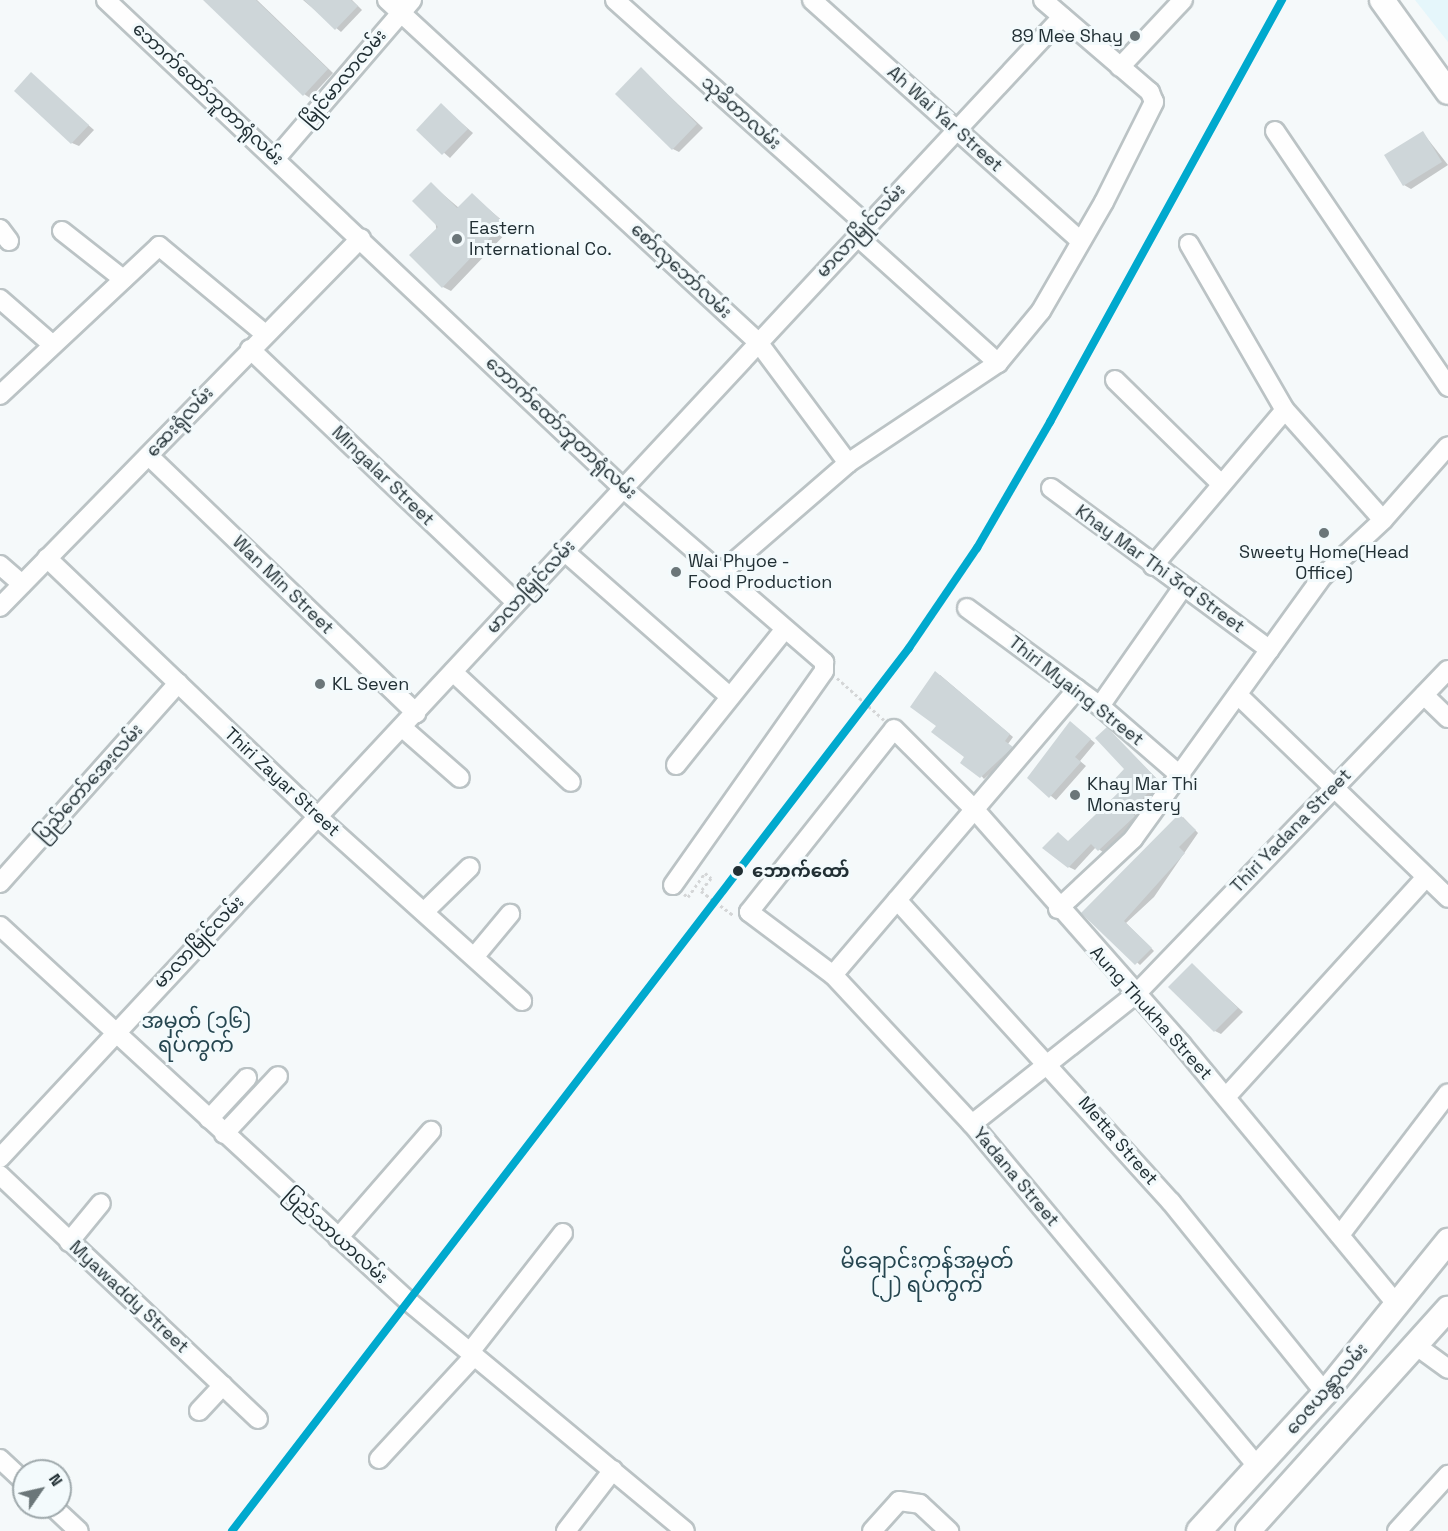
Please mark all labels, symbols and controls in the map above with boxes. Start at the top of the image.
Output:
street label: ဘောက်ထော်ဘူတာရုံလမ်း [128,18,288,170]
street label: မြိုင်မာလာလမ်း [297,25,391,131]
place label: 89 Mee Shay [1011,25,1123,47]
marker: 89 Mee Shay [1128,29,1142,43]
street label: Ah Wai Yar Street [883,61,1007,177]
street label: သုခိတာလမ်း [697,72,785,154]
street label: မာလာမြိုင်လမ်း [812,180,910,282]
place label: Eastern International Co. [469,218,612,260]
street label: စော်လှဘော်လမ်း [626,219,736,323]
marker: Eastern International Co. [450,232,464,246]
street label: ဘောက်ထော်ဘူတာရုံလမ်း [481,352,641,504]
street label: ဆေးရုံလမ်း [142,382,218,462]
street label: Mingalar Street [327,422,439,530]
street label: Khay Mar Thi 3rd Street [1071,500,1249,638]
marker: Sweety Home(Head Office) [1317,526,1331,540]
street label: Wan Min Street [228,531,338,639]
street label: မာလာမြိုင်လမ်း [482,536,580,638]
place label: Sweety Home(Head Office) [1239,542,1409,584]
place label: Wai Phyoe - Food Production [688,551,832,594]
marker: Wai Phyoe - Food Production [669,565,683,579]
street label: Thiri Myaing Street [1004,632,1148,750]
place label: KL Seven [332,673,410,695]
marker: KL Seven [313,677,327,691]
street label: ပြည်တော်အေးလမ်း [30,720,148,846]
street label: Thiri Zayar Street [220,723,344,841]
street label: Thiri Yadana Street [1226,764,1356,898]
place label: Khay Mar Thi Monastery [1087,774,1198,816]
marker: Khay Mar Thi Monastery [1068,788,1082,802]
place label: ဘောက်ထော် [752,860,849,882]
marker: ဘောက်ထော် [729,862,747,880]
street label: မာလာမြိုင်လမ်း [149,891,249,993]
street label: Aung Thukha Street [1085,942,1217,1084]
district label: အမှတ် (၁၆) ရပ်ကွက် [141,1008,251,1058]
street label: Metta Street [1074,1092,1162,1190]
street label: Yadana Street [968,1123,1064,1231]
street label: ပြည်သာယာလမ်း [280,1184,392,1288]
street label: Myawaddy Street [65,1236,193,1358]
district label: မိချောင်းကန်အမှတ် (၂) ရပ်ကွက် [840,1248,1014,1298]
street label: ဝေဇယန္တာလမ်း [1281,1339,1373,1439]
north arrow [12,1459,72,1519]
text: N [44,1469,67,1490]

